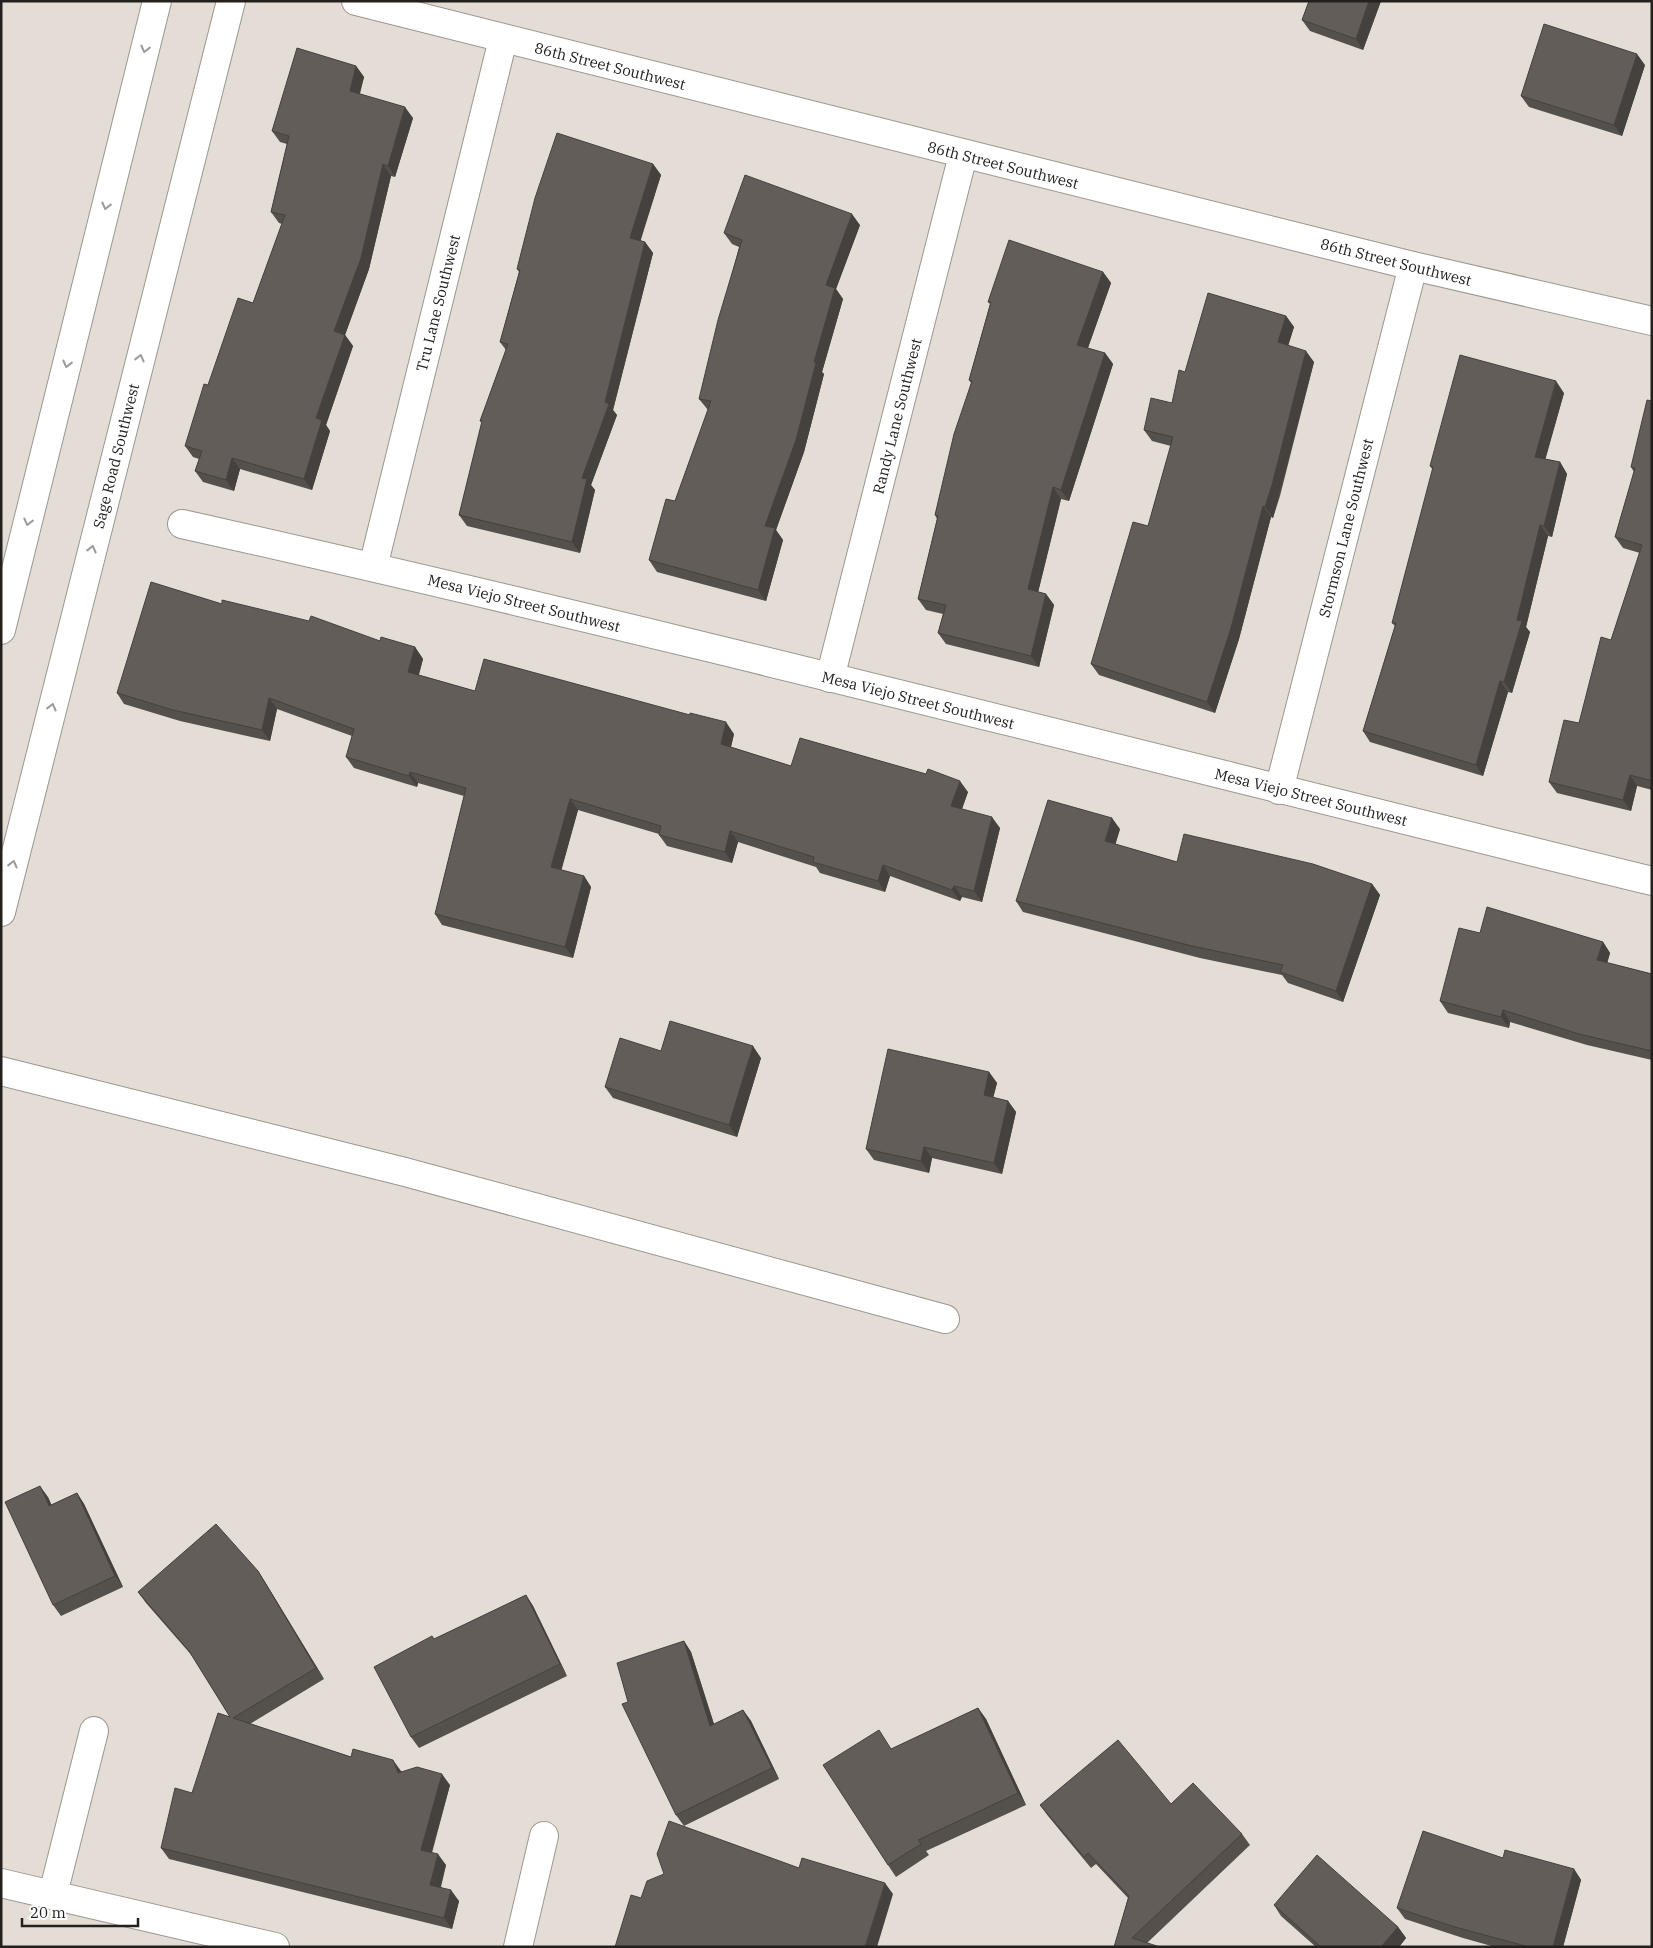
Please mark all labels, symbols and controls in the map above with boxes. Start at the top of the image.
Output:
street label: 86th Street Southwest [533,38,687,94]
one-way arrow [140,44,151,53]
street label: 86th Street Southwest [926,137,1080,193]
one-way arrow [101,202,112,211]
street label: Tru Lane Southwest [412,232,464,374]
street label: 86th Street Southwest [1319,234,1473,290]
street label: Randy Lane Southwest [868,336,926,496]
one-way arrow [135,354,145,362]
one-way arrow [62,360,73,369]
street label: Sage Road Southwest [89,381,143,531]
street label: Stormson Lane Southwest [1315,437,1377,619]
one-way arrow [23,517,34,526]
one-way arrow [86,545,97,554]
street label: Mesa Viejo Street Southwest [426,570,622,636]
street label: Mesa Viejo Street Southwest [820,667,1016,733]
one-way arrow [46,702,57,711]
street label: Mesa Viejo Street Southwest [1213,764,1409,830]
one-way arrow [7,861,17,869]
scale bar [22,1896,139,1928]
text: 20 m [30,1903,66,1922]

